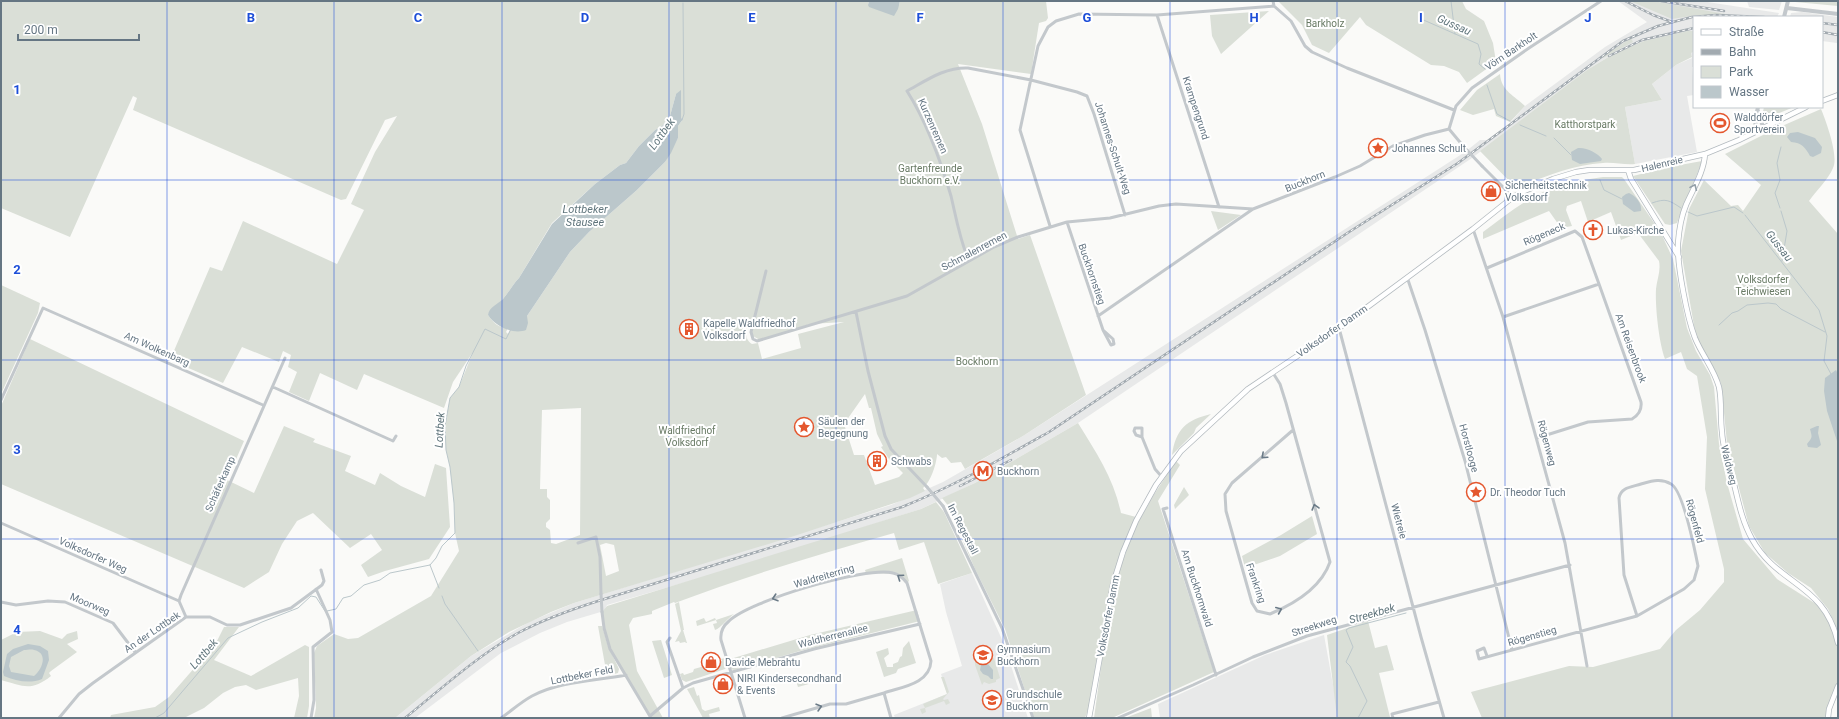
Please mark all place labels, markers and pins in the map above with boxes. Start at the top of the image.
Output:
sports icon: Walddörfer Sportverein [1709,112,1731,134]
place label: Walddörfer Sportverein [1734,112,1785,135]
place icon: Johannes Schult [1367,137,1389,159]
place label: Johannes Schult [1392,143,1466,154]
shop icon: Sicherheitstechnik Volksdorf [1480,180,1502,202]
place label: Sicherheitstechnik Volksdorf [1505,180,1588,203]
church icon: Lukas-Kirche [1582,219,1604,241]
place label: Lukas-Kirche [1607,225,1664,236]
building icon: Kapelle Waldfriedhof Volksdorf [678,318,700,340]
place label: Kapelle Waldfriedhof Volksdorf [703,318,796,341]
place icon: Säulen der Begegnung [793,416,815,438]
place label: Säulen der Begegnung [818,416,868,439]
building icon: Schwabs [866,450,888,472]
place label: Schwabs [891,456,931,467]
metro station icon: Buckhorn [972,460,994,482]
place label: Buckhorn [997,466,1039,477]
place icon: Dr. Theodor Tuch [1465,481,1487,503]
place label: Dr. Theodor Tuch [1490,487,1566,498]
school or university icon: Gymnasium Buckhorn [972,644,994,666]
place label: Gymnasium Buckhorn [997,644,1050,667]
shop icon: Davide Mebrahtu [700,651,722,673]
place label: Davide Mebrahtu [725,657,800,668]
shop icon: NIRI Kindersecondhand & Events [712,673,734,695]
place label: NIRI Kindersecondhand & Events [737,673,841,696]
school or university icon: Grundschule Buckhorn [981,689,1003,711]
place label: Grundschule Buckhorn [1006,689,1062,712]

